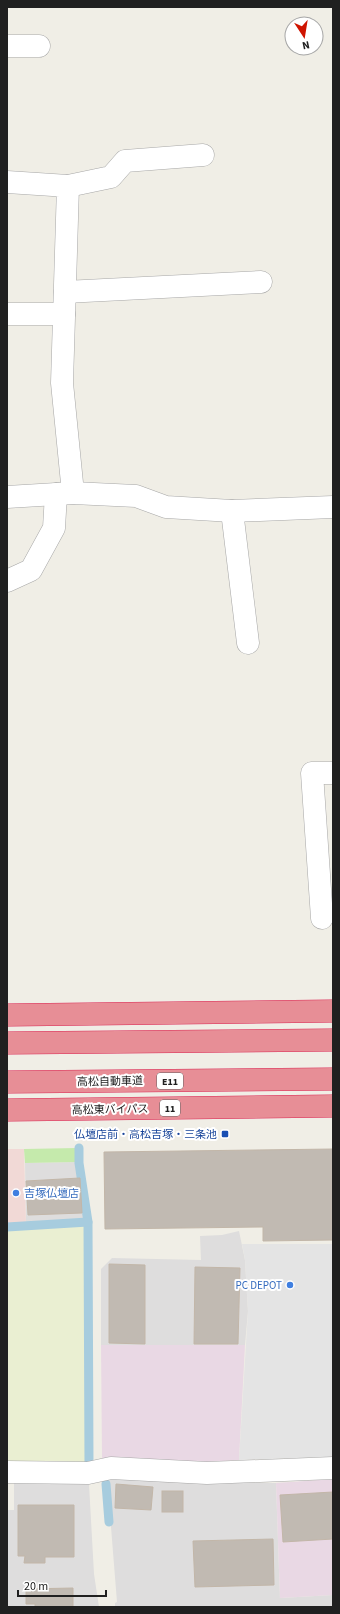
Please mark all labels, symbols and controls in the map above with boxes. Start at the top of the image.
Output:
north arrow [284,16,324,56]
text: N [301,37,311,53]
street label: 高松自動車道 [77,1073,143,1090]
road number: E11 [157,1073,183,1089]
road number: 11 [160,1100,180,1116]
street label: 高松東バイパス [71,1101,149,1118]
place label: 仏壇店前・高松吉塚・三条池 [74,1127,217,1142]
marker: 仏壇店前・高松吉塚・三条池 [220,1129,230,1139]
place label: 吉塚仏壇店 [24,1186,79,1201]
marker: 吉塚仏壇店 [11,1188,21,1198]
place label: PC DEPOT [236,1278,282,1293]
marker: PC DEPOT [285,1280,295,1290]
scale bar [18,1572,106,1598]
text: 20 m [24,1578,48,1595]

